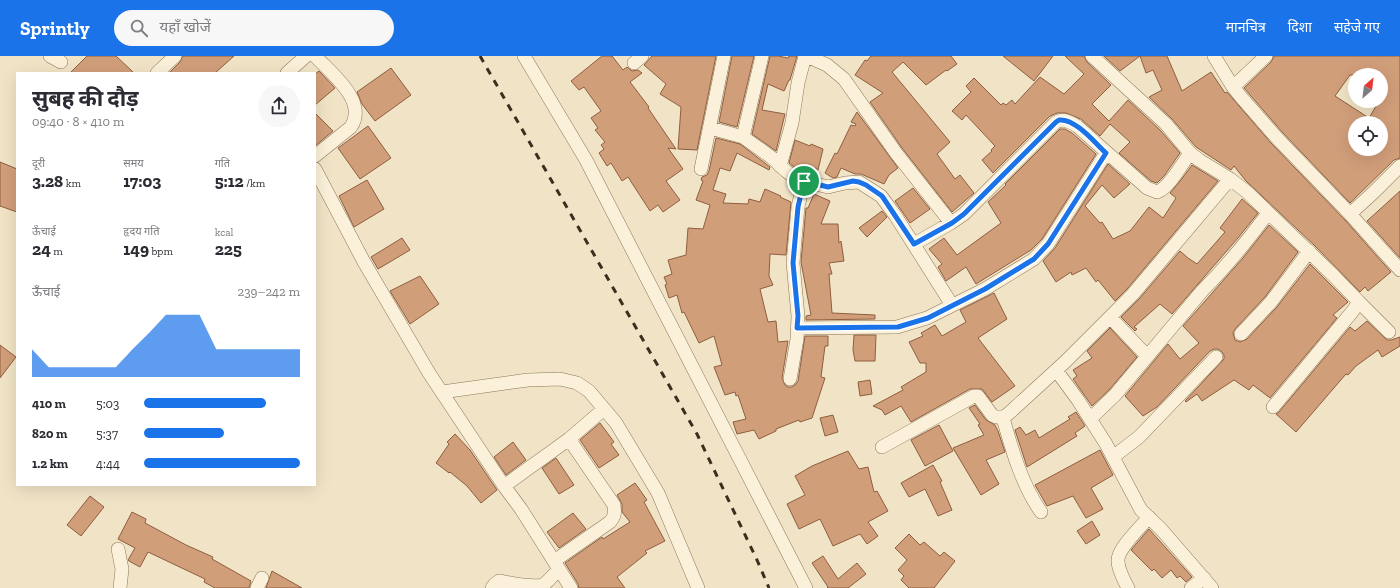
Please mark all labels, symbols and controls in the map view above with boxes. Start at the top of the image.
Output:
search box [114,10,394,46]
text: Sprintly [20,17,90,40]
icon: search [128,17,150,39]
text: यहाँ खोजें [160,18,211,36]
text: मानचित्र [1226,19,1266,36]
text: दिशा [1288,19,1312,36]
text: सहेजे गए [1334,19,1380,36]
north arrow [1348,68,1388,108]
map controls [1348,68,1388,156]
text: सुबह की दौड़ [32,85,139,112]
button: share [258,85,300,127]
text: 09:40 · 8 × 410 m [32,114,124,129]
button: locate [1348,116,1388,156]
text: दूरी [32,157,45,170]
text: समय [123,157,144,170]
text: गति [215,157,230,170]
pin [787,164,821,198]
icon: arrive [793,170,815,192]
text: 3.28 [32,171,63,191]
text: 17:03 [123,171,161,191]
text: 5:12 [215,171,244,191]
text: km [63,177,81,190]
text: /km [244,177,265,190]
text: ऊँचाई [32,225,56,238]
text: हृदय गति [123,225,159,238]
text: kcal [215,226,234,239]
text: 24 [32,239,51,259]
text: 149 [123,239,149,259]
text: 225 [215,239,242,259]
text: m [51,245,63,258]
text: bpm [149,245,173,258]
text: ऊँचाई [32,284,60,299]
text: 239–242 m [238,284,300,299]
text: 410 m [32,396,66,411]
text: 5:03 [96,396,119,411]
text: 820 m [32,426,67,441]
text: 5:37 [96,426,118,441]
text: 1.2 km [32,456,68,471]
text: 4:44 [96,456,120,471]

